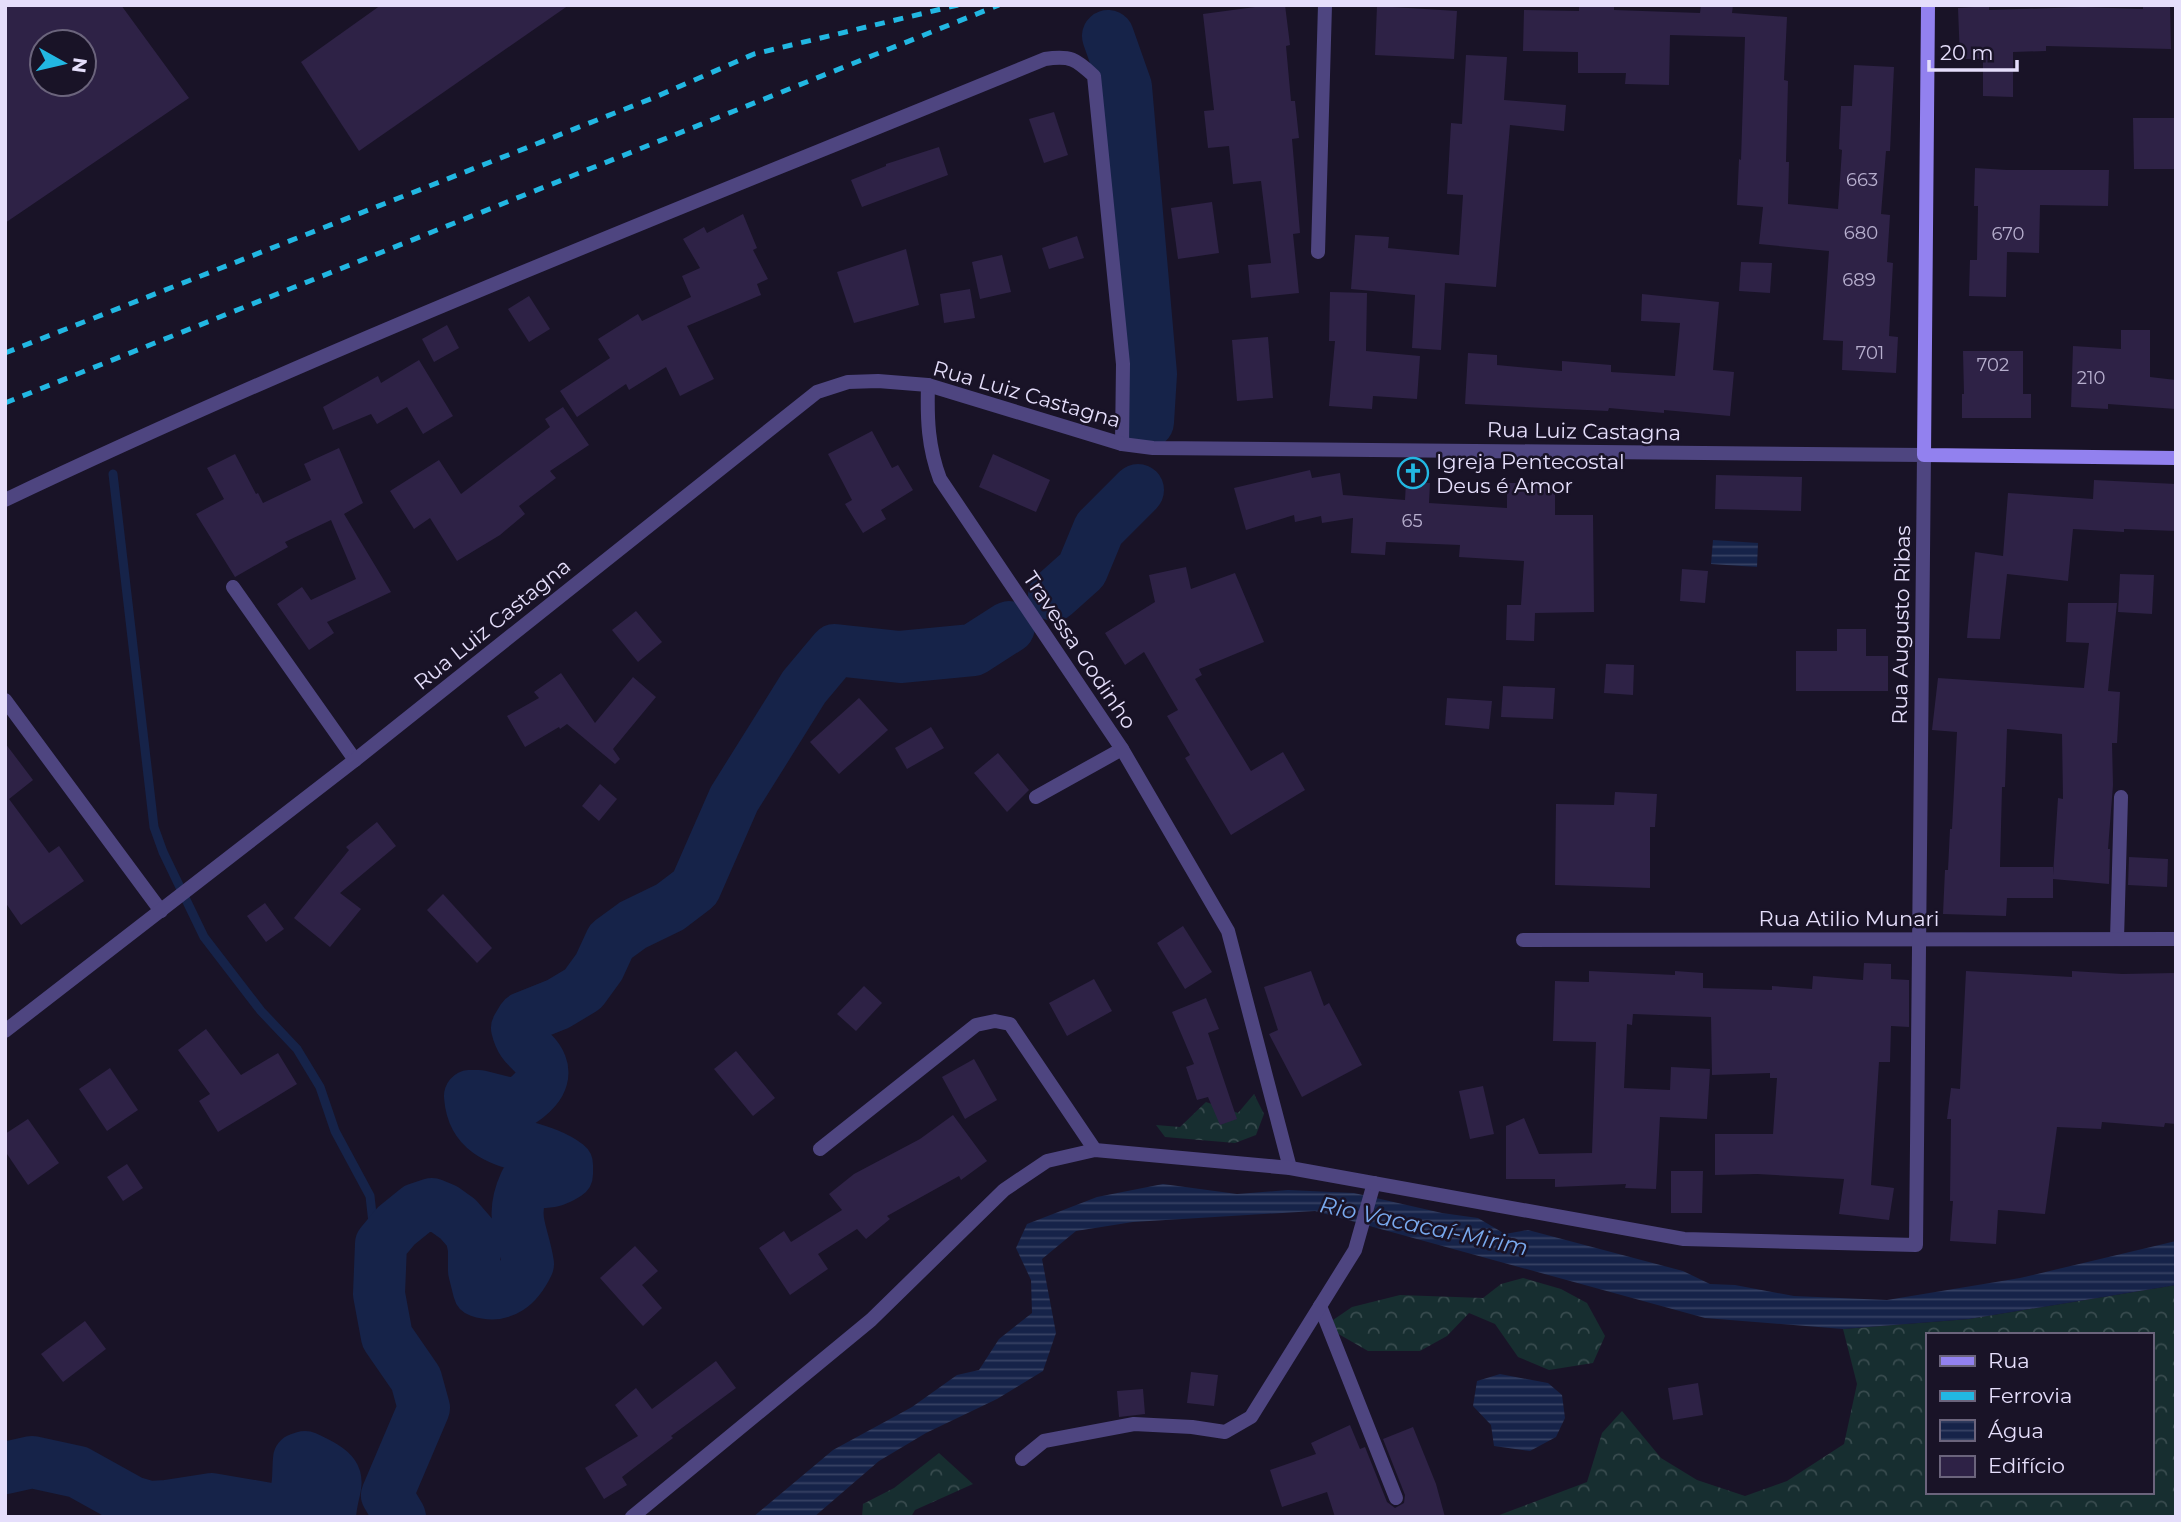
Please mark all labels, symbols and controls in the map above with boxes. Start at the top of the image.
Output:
north arrow [28,28,98,98]
scale bar [1929,28,2016,72]
text: 20 m [1940,40,1994,65]
text: N [67,56,92,75]
house number: 663 [1846,169,1878,191]
house number: 680 [1844,222,1878,244]
house number: 670 [1992,223,2024,245]
house number: 689 [1842,269,1876,291]
house number: 701 [1856,342,1884,364]
house number: 702 [1977,354,2009,376]
street label: Rua Luiz Castagna [930,355,1124,433]
house number: 210 [2077,367,2105,389]
street label: Rua Luiz Castagna [1487,417,1681,445]
place label: Igreja Pentecostal Deus é Amor [1436,449,1625,498]
church icon: Igreja Pentecostal Deus é Amor [1396,456,1430,490]
house number: 65 [1401,510,1423,532]
street label: Rua Augusto Ribas [1887,525,1915,725]
street label: Rua Luiz Castagna [409,553,575,695]
street label: Travessa Godinho [1018,567,1142,733]
street label: Rua Atilio Munari [1759,906,1939,931]
water label: Rio Vacacaí-Mirim [1317,1190,1531,1262]
legend [1926,1333,2153,1494]
text: Rua [1988,1348,2030,1373]
text: Ferrovia [1988,1383,2072,1408]
text: Água [1988,1418,2044,1443]
text: Edifício [1988,1453,2065,1478]

